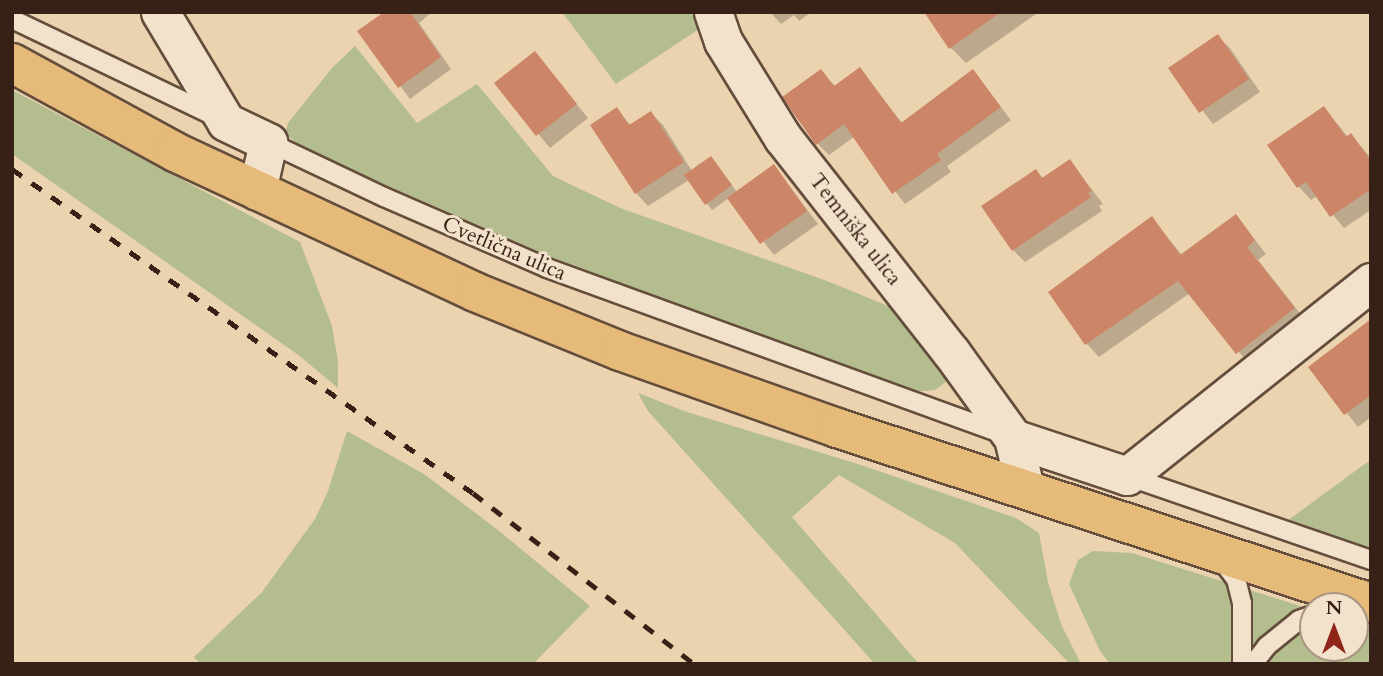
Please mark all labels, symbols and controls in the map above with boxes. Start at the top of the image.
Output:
street label: Temniška ulica [804,169,906,291]
street label: Cvetlična ulica [438,212,570,286]
north arrow [1299,592,1369,662]
text: N [1326,595,1342,621]

